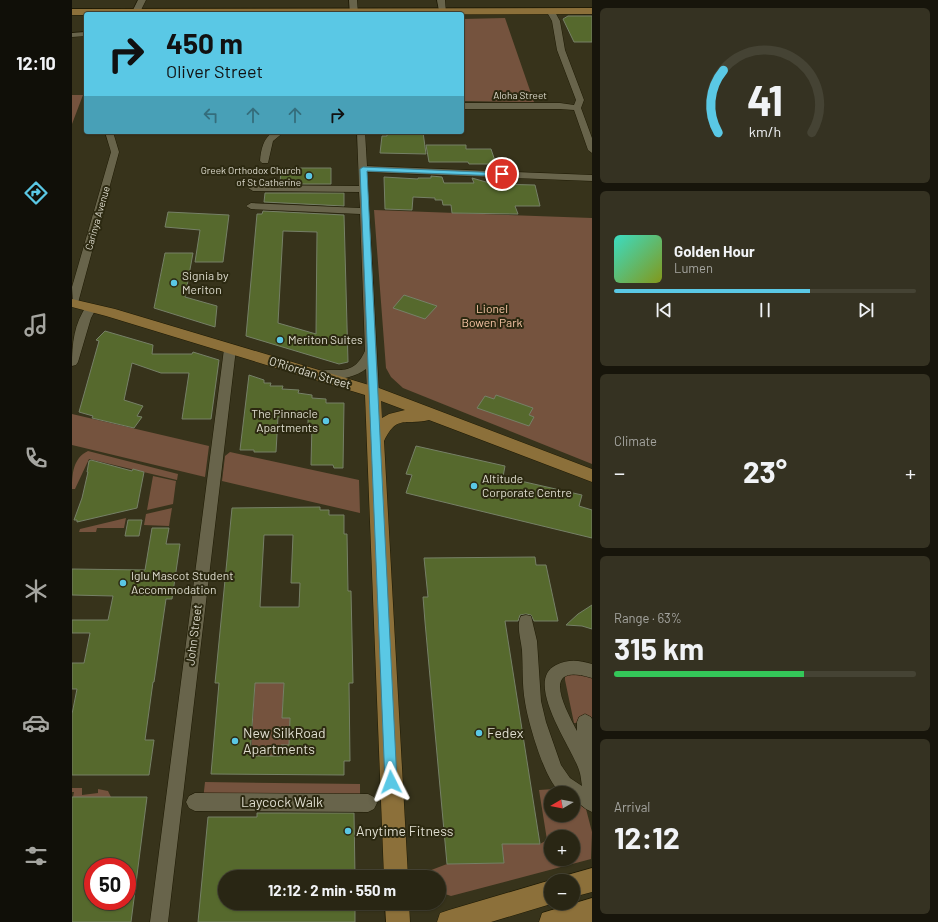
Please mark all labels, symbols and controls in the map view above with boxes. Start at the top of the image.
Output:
text: 450 m [166,26,243,60]
icon: right [100,28,152,80]
text: 12:10 [16,52,56,74]
text: Oliver Street [166,60,263,82]
text: 41 [747,74,783,124]
street label: Aloha Street [493,89,547,101]
icon: left [200,104,222,126]
icon: ahead [242,104,264,126]
icon: ahead [284,104,306,126]
icon: right [326,104,348,126]
text: km/h [749,123,781,140]
pin [485,157,519,191]
icon: arrive [491,163,513,185]
place label: Greek Orthodox Church of St Catherine [201,164,301,188]
marker: Greek Orthodox Church of St Catherine [304,171,314,181]
icon: directions [22,179,50,207]
street label: Carinya Avenue [82,185,112,251]
text: Golden Hour [674,242,755,260]
text: Lumen [674,260,713,276]
place label: Signia by Meriton [182,268,229,296]
marker: Signia by Meriton [169,278,179,288]
icon: previous [653,299,675,321]
icon: pause [754,299,776,321]
icon: next [855,299,877,321]
park label: Lionel Bowen Park [461,301,523,329]
icon: music [22,311,50,339]
place label: Meriton Suites [288,332,363,346]
marker: Meriton Suites [275,335,285,345]
street label: O'Riordan Street [268,353,353,391]
place label: The Pinnacle Apartments [251,406,318,434]
marker: The Pinnacle Apartments [321,416,331,426]
text: Climate [614,433,657,449]
icon: phone [22,444,50,472]
text: 23° [743,453,787,489]
text: − [614,459,625,485]
text: + [905,459,916,485]
place label: Altitude Corporate Centre [482,471,572,499]
marker: Altitude Corporate Centre [469,481,479,491]
place label: Iglu Mascot Student Accommodation [131,568,234,596]
icon: climate [22,577,50,605]
marker: Iglu Mascot Student Accommodation [118,578,128,588]
street label: John Street [182,603,204,666]
text: Range · 63% [614,610,682,626]
text: 315 km [614,630,704,666]
icon: car [22,709,50,737]
place label: New SilkRoad Apartments [243,724,326,757]
place label: Fedex [487,724,524,741]
marker: Fedex [474,728,484,738]
marker: New SilkRoad Apartments [230,736,240,746]
position arrow [370,761,412,803]
north arrow [544,786,580,822]
map controls [544,786,580,910]
street label: Laycock Walk [241,793,323,810]
text: Arrival [614,799,650,815]
text: 12:12 [614,819,680,855]
place label: Anytime Fitness [356,822,454,839]
marker: Anytime Fitness [343,826,353,836]
button: + [544,830,580,866]
icon: filters [22,842,50,870]
speed limit sign: 50 [84,858,136,910]
button: − [544,874,580,910]
text: 12:12 · 2 min · 550 m [268,881,396,899]

